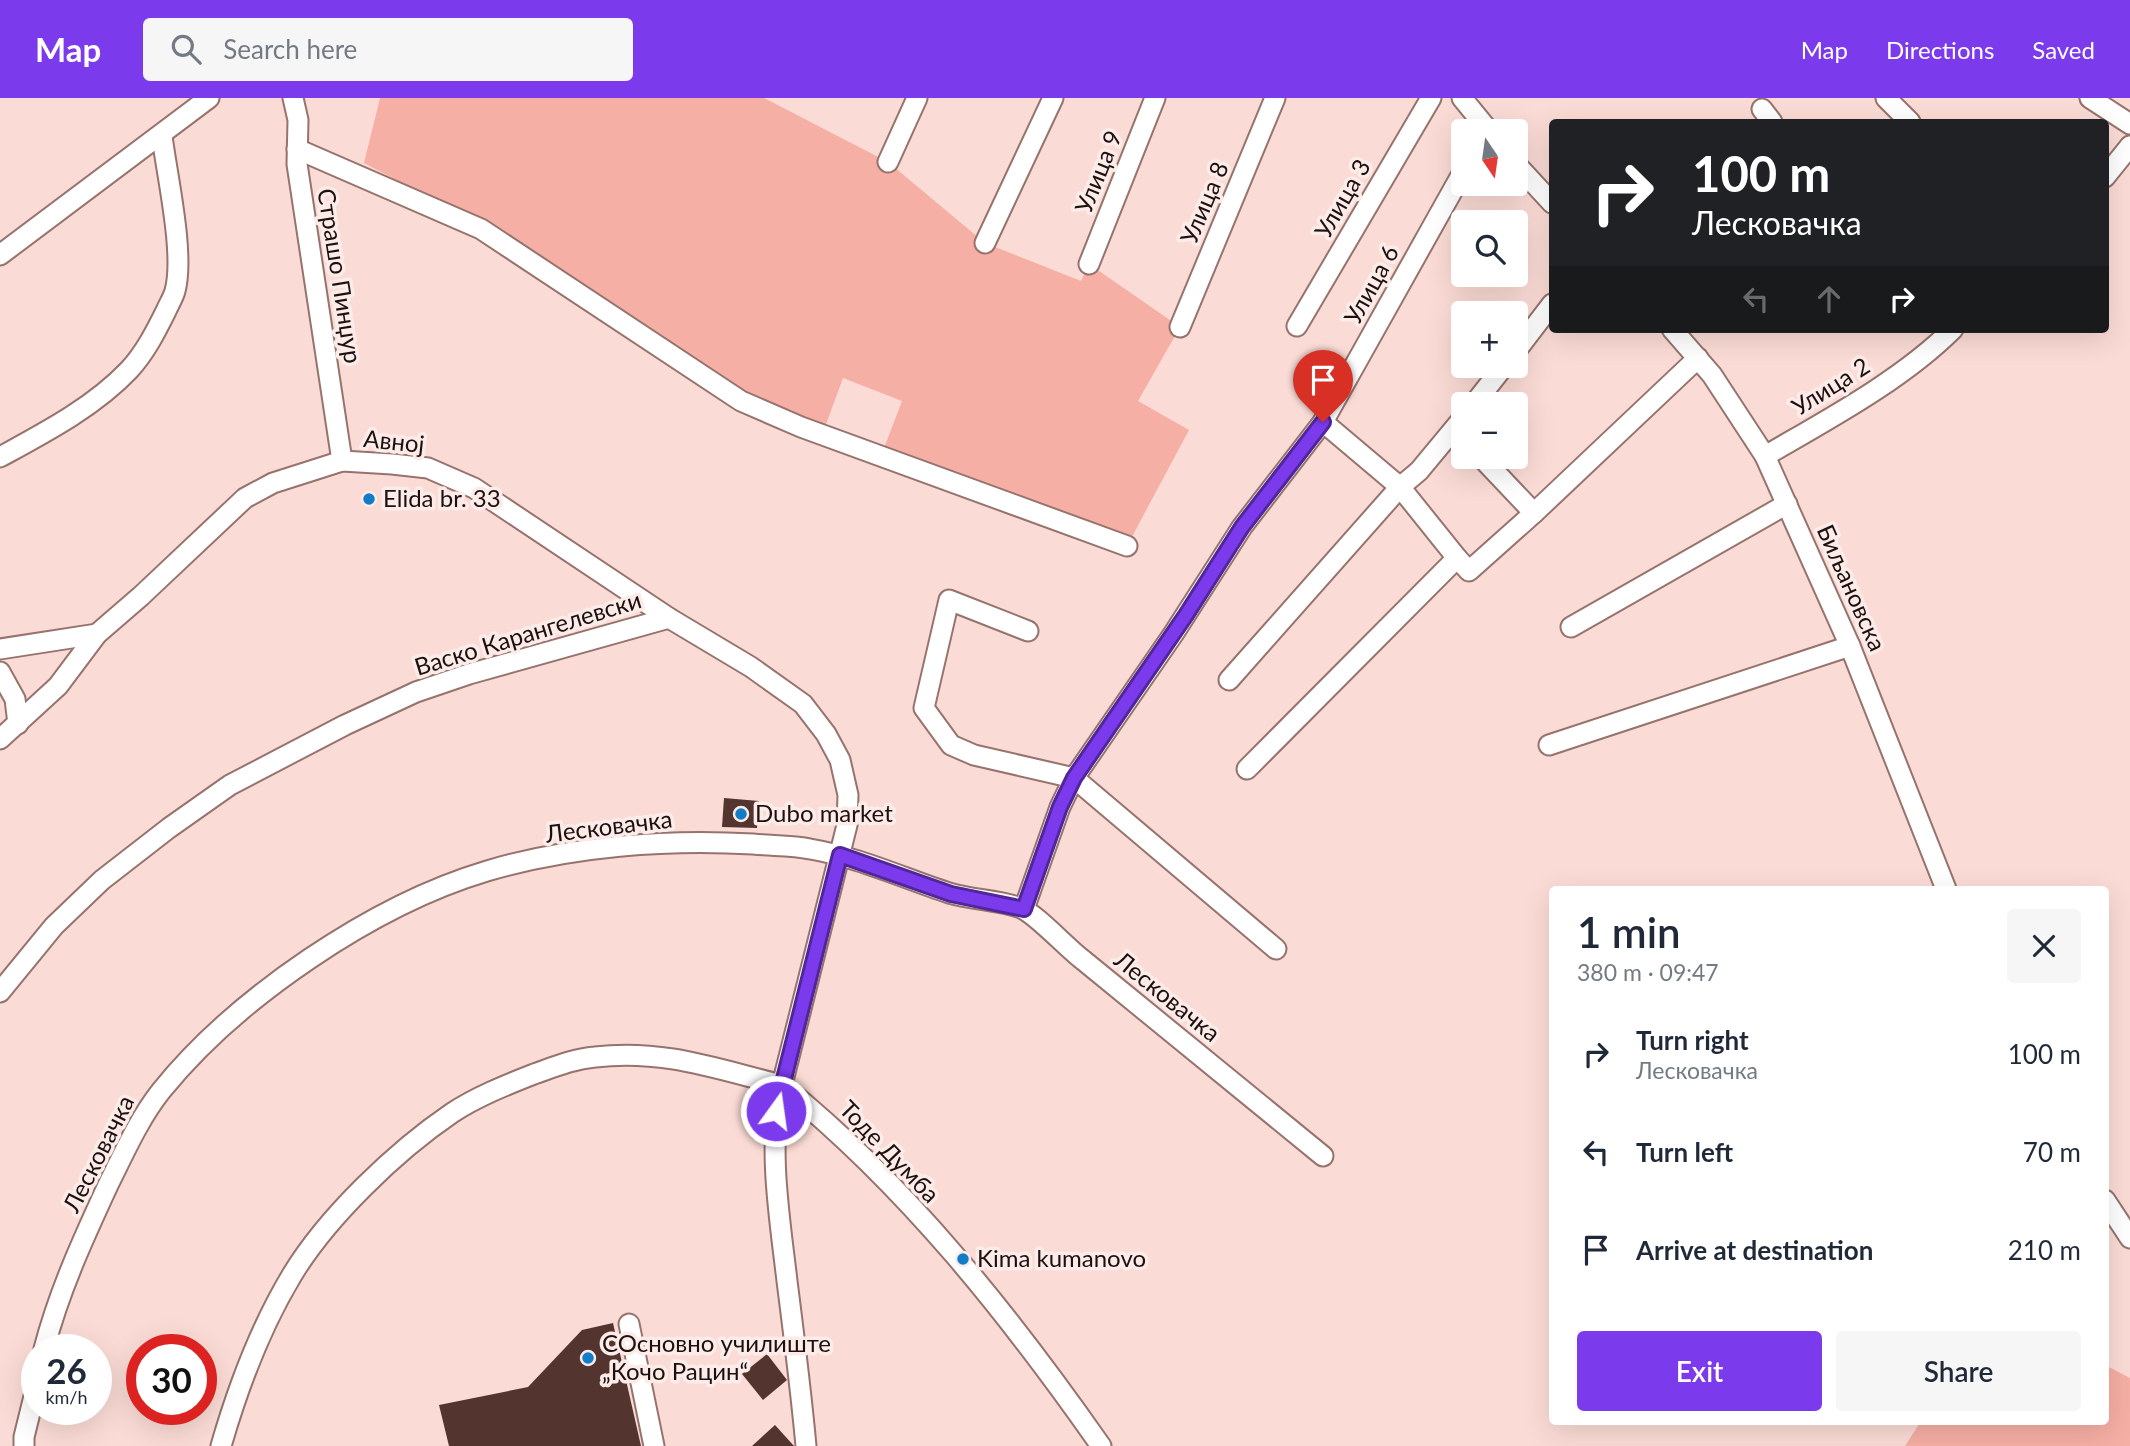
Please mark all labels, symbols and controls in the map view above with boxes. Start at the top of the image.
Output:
search box [143,18,633,81]
text: Map [35,29,101,69]
icon: search [167,30,205,68]
text: Search here [223,33,357,65]
text: Map [1801,35,1848,64]
text: Directions [1886,35,1994,64]
text: Saved [2032,35,2095,64]
north arrow [1451,119,1528,196]
map controls [1451,119,1528,469]
street label: Улица 9 [1068,126,1127,217]
text: 100 m [1692,144,1830,202]
icon: right [1577,147,1668,238]
street label: Улица 3 [1308,154,1376,243]
street label: Улица 8 [1173,157,1234,248]
street label: Страшо Пинџур [312,186,369,365]
text: Лесковачка [1692,203,1862,242]
button: search [1451,210,1528,287]
street label: Улица 6 [1337,240,1404,329]
icon: left [1737,280,1775,318]
icon: ahead [1810,280,1848,318]
icon: right [1883,280,1921,318]
button: + [1451,301,1528,378]
pin [1293,350,1353,422]
street label: Улица 2 [1786,351,1874,421]
icon: arrive [1304,361,1342,399]
button: − [1451,392,1528,469]
street label: Авној [362,423,426,458]
place label: Elida br. 33 [383,483,501,512]
marker: Elida br. 33 [361,491,377,507]
street label: Биљановска [1812,520,1893,655]
street label: Васко Карангелевски [411,584,644,681]
place label: Dubo market [755,798,893,827]
street label: Лесковачка [543,803,674,848]
marker: Dubo market [733,806,749,822]
text: 1 min [1577,907,1681,957]
button: close [2007,909,2081,983]
street label: Лесковачка [1109,944,1227,1047]
text: 380 m · 09:47 [1577,958,1719,986]
text: Turn right [1636,1024,1749,1056]
icon: right [1577,1035,1615,1073]
text: 100 m [2008,1038,2081,1070]
text: Лесковачка [1636,1056,1758,1084]
position arrow [739,1074,813,1148]
street label: Лесковачка [55,1090,139,1217]
street label: Тоде Думба [834,1094,946,1208]
icon: left [1577,1133,1615,1171]
text: Turn left [1636,1136,1733,1168]
text: 70 m [2023,1136,2081,1168]
icon: arrive [1577,1231,1615,1269]
text: Arrive at destination [1636,1234,1873,1266]
text: 210 m [2008,1234,2081,1266]
place label: Kima kumanovo [977,1243,1146,1272]
marker: Kima kumanovo [955,1251,971,1267]
place label: СОсновно училиште „Кочо Рацин“ [602,1328,831,1385]
button: Exit [1577,1331,1822,1411]
button: Share [1836,1331,2081,1411]
speed limit sign: 30 [126,1334,217,1425]
text: 26 [46,1349,87,1391]
marker: СОсновно училиште „Кочо Рацин“ [580,1350,596,1366]
text: km/h [45,1386,88,1408]

